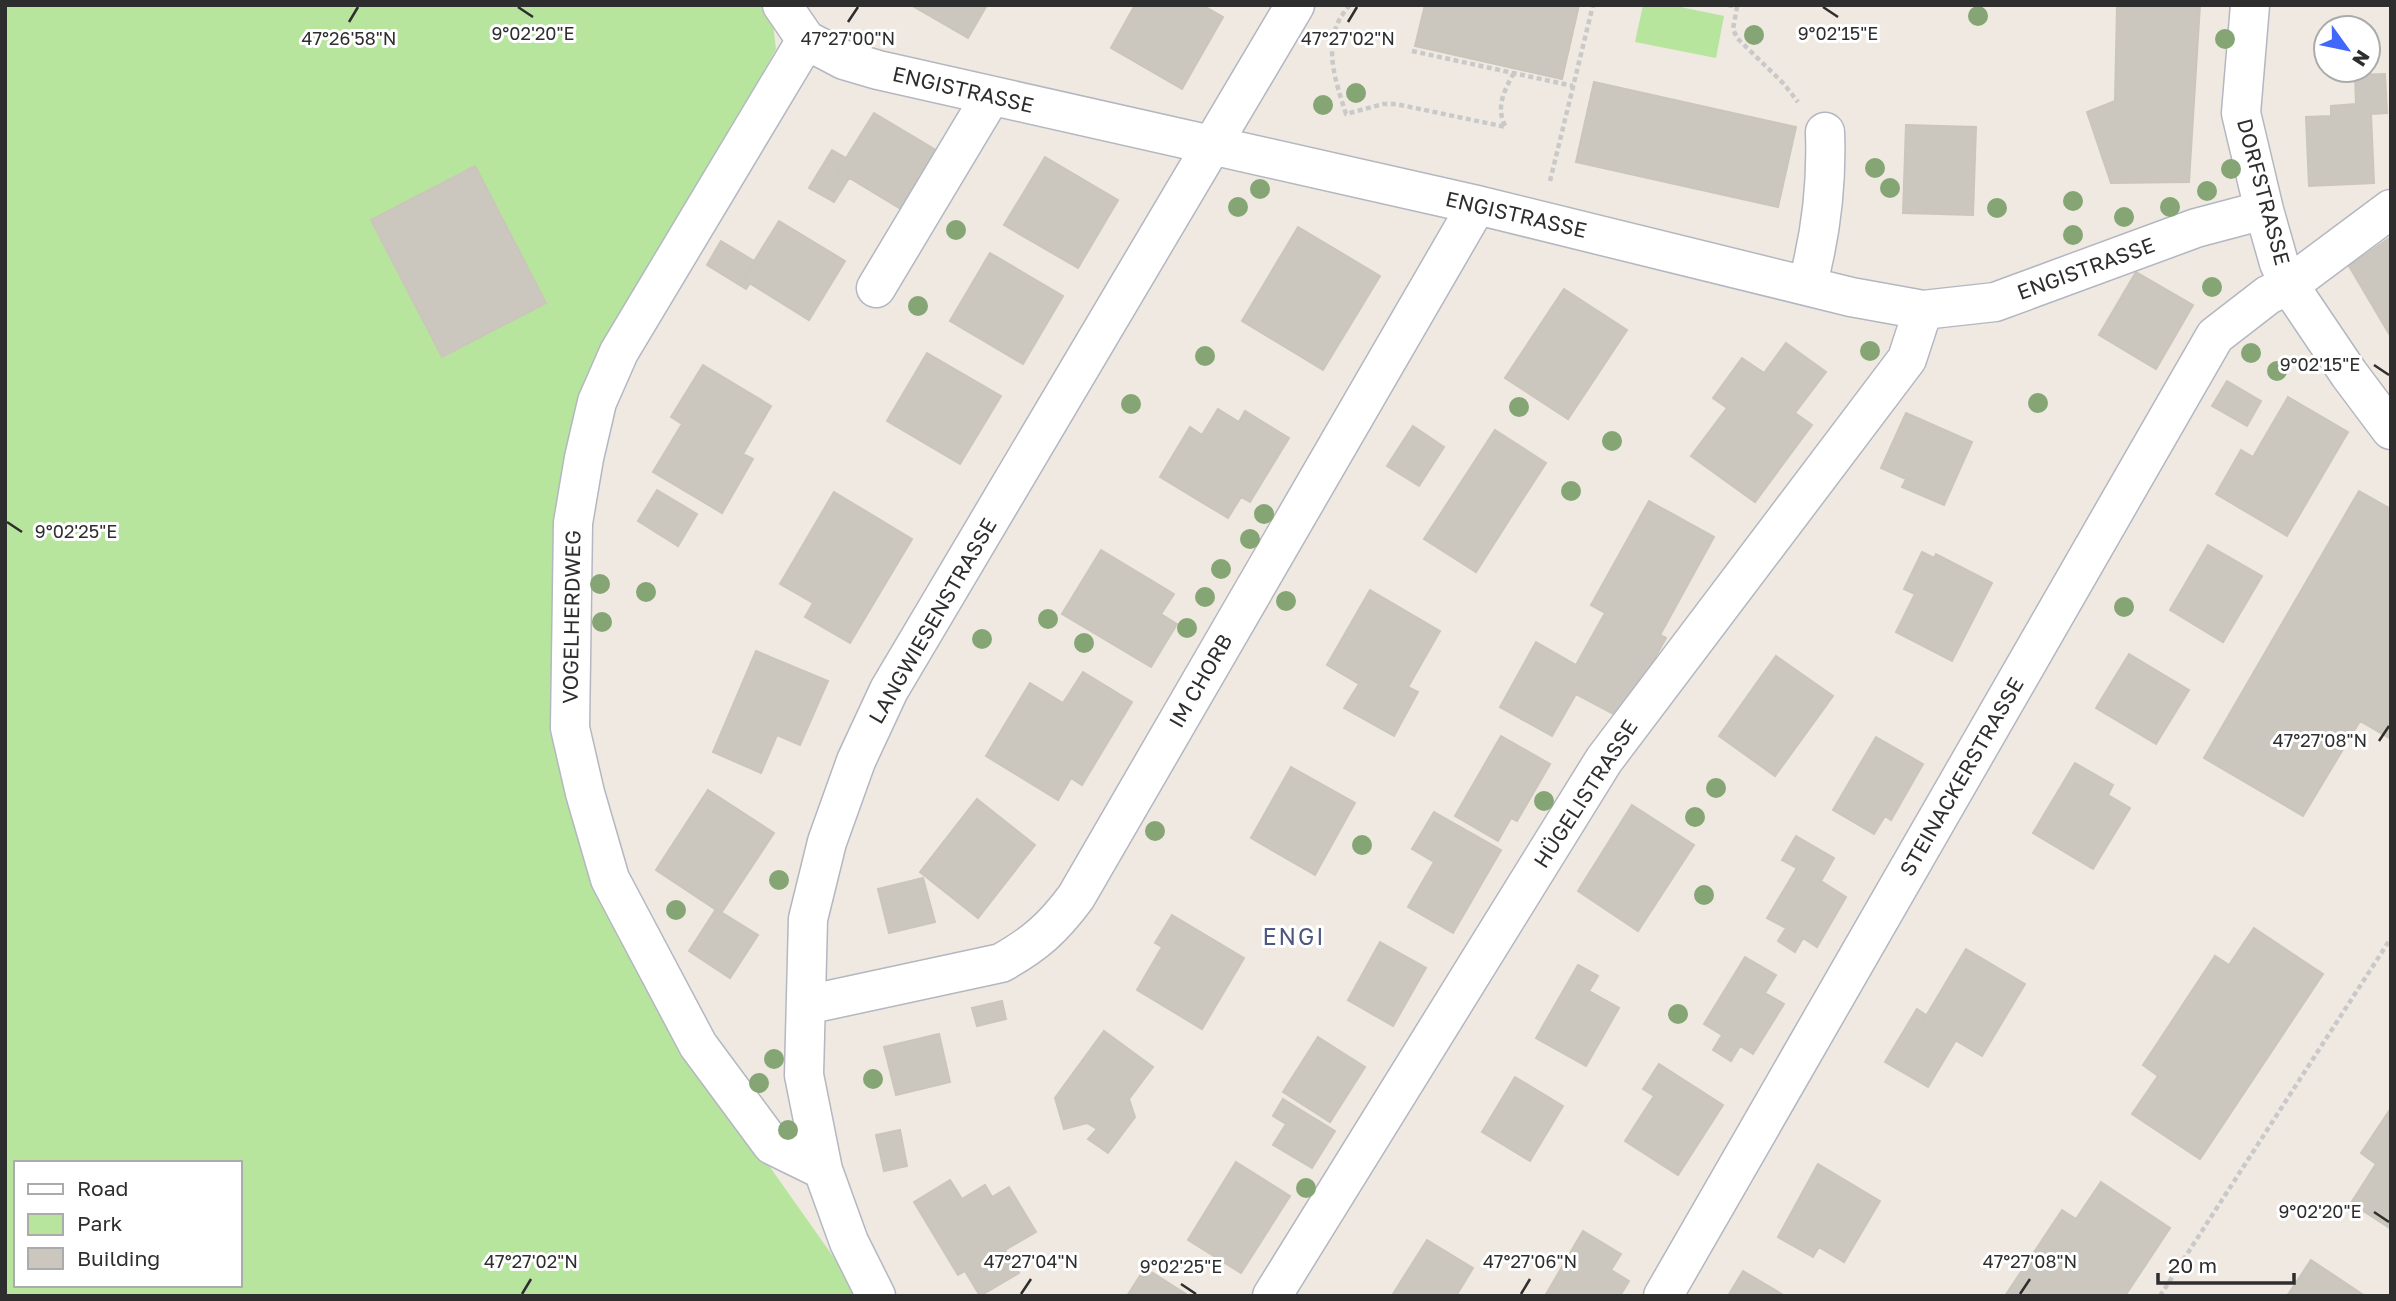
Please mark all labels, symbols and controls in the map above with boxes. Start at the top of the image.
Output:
north arrow [2312,14,2382,84]
text: 9°02'20"E [491,22,575,44]
text: 9°02'15"E [1798,22,1878,44]
text: 47°26'58"N [302,27,396,49]
text: 47°27'00"N [801,27,895,49]
text: 47°27'02"N [1301,27,1395,49]
text: N [2348,46,2375,71]
street label: ENGISTRASSE [890,60,1036,118]
street label: DORFSTRASSE [2232,116,2296,268]
street label: ENGISTRASSE [1443,185,1589,243]
street label: ENGISTRASSE [2013,231,2158,305]
text: 9°02'15"E [2280,353,2360,375]
street label: LANGWIESENSTRASSE [863,513,1002,728]
text: 9°02'25"E [35,520,117,542]
street label: VOGELHERDWEG [556,530,586,704]
street label: IM CHORB [1163,629,1237,732]
street label: STEINACKERSTRASSE [1894,672,2029,881]
street label: HÜGELISTRASSE [1528,714,1643,872]
text: 47°27'08"N [2273,729,2367,751]
district label: ENGI [1263,922,1325,950]
legend [14,1161,242,1287]
text: Road [77,1175,128,1201]
text: 9°02'20"E [2278,1200,2362,1222]
text: Park [77,1210,123,1236]
scale bar [2158,1242,2294,1286]
text: Building [77,1245,160,1271]
text: 47°27'02"N [484,1250,578,1272]
text: 47°27'04"N [984,1250,1078,1272]
text: 47°27'06"N [1483,1250,1577,1272]
text: 47°27'08"N [1983,1250,2077,1272]
text: 20 m [2168,1252,2217,1278]
text: 9°02'25"E [1140,1255,1222,1277]

